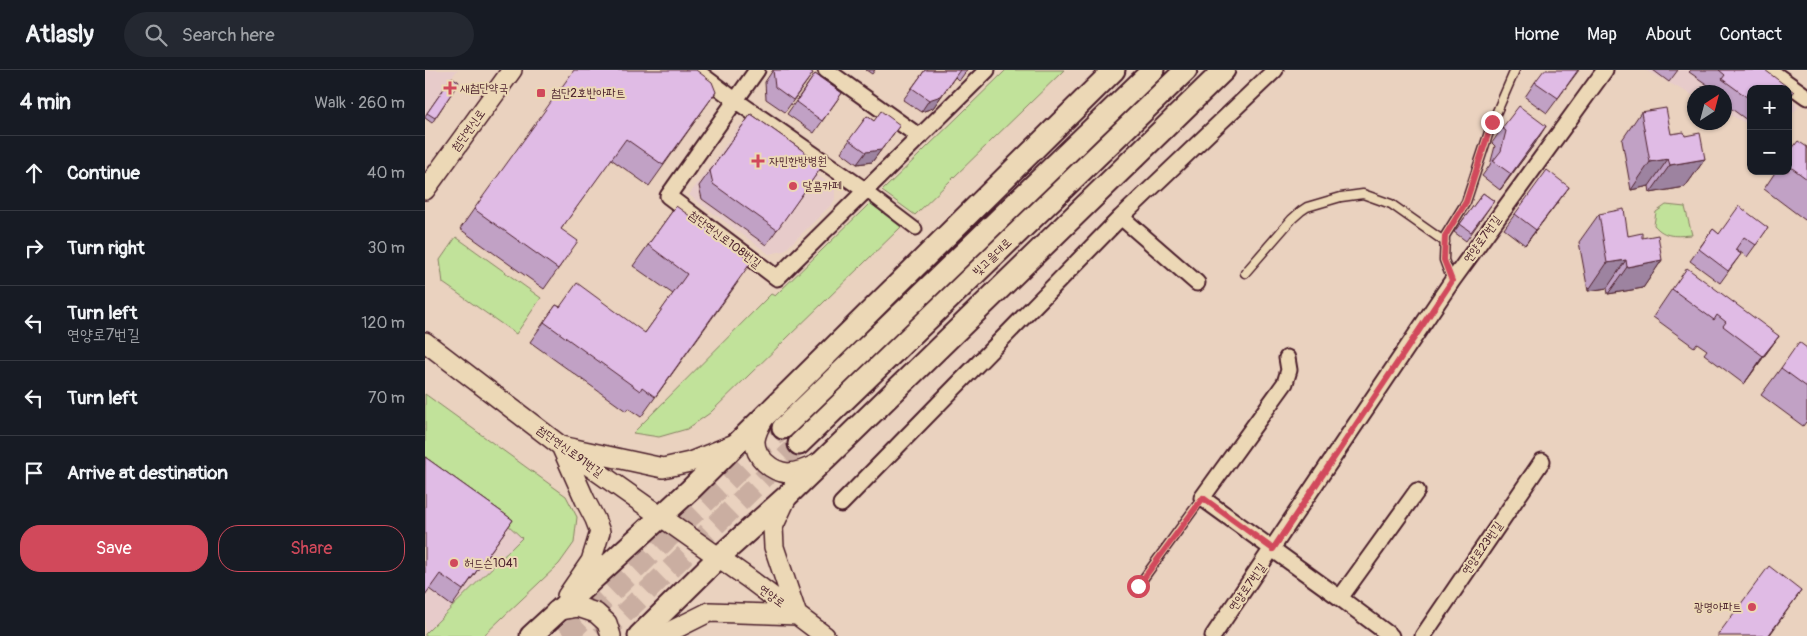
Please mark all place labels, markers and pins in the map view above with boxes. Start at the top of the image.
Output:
place label: 새첨단약국 [460,81,508,96]
marker: 새첨단약국 [444,82,456,94]
place label: 첨단2호반아파트 [551,86,625,101]
marker: 첨단2호반아파트 [535,87,547,99]
marker: 자민한방병원 [751,154,765,168]
place label: 자민한방병원 [769,154,827,169]
place label: 달콤카페 [803,179,842,194]
marker: 달콤카페 [787,180,799,192]
place label: 허드슨1041 [464,556,518,571]
marker: 허드슨1041 [448,557,460,569]
place label: 광명아파트 [1694,600,1742,615]
marker: 광명아파트 [1746,601,1758,613]

